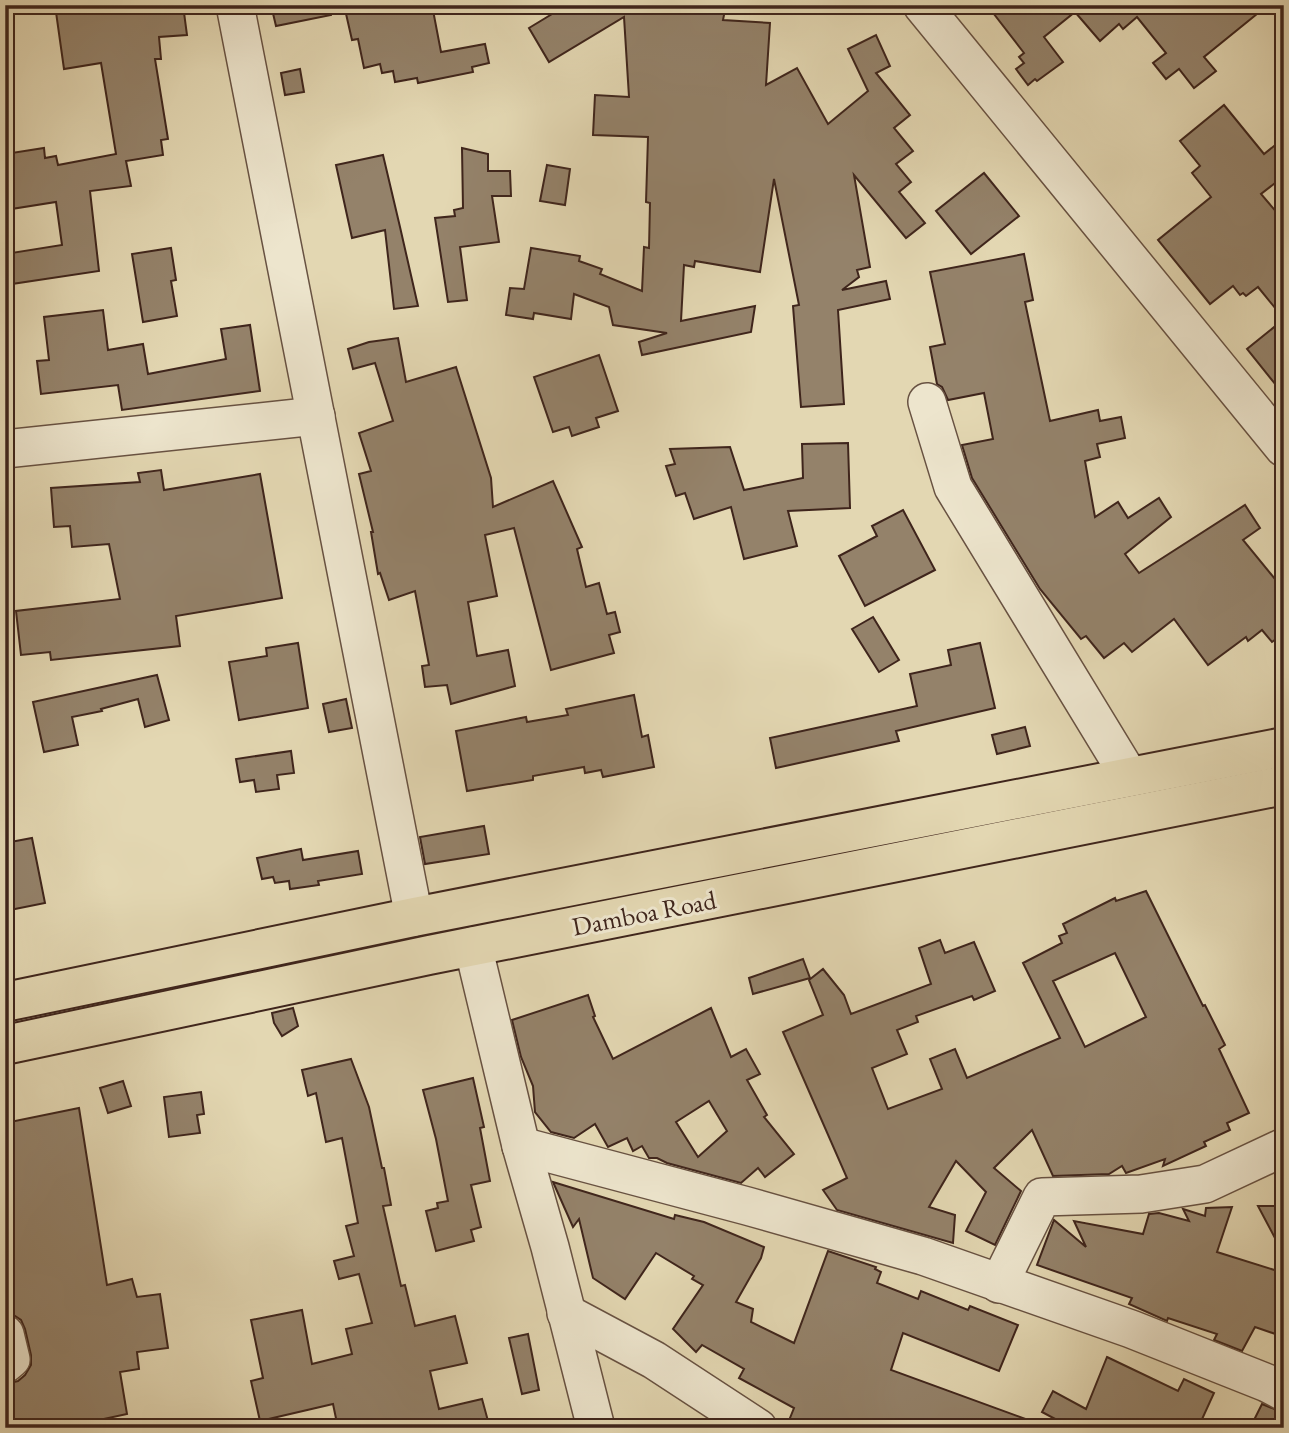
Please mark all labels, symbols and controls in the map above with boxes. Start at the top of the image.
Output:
street label: Damboa Road [569,882,720,944]

